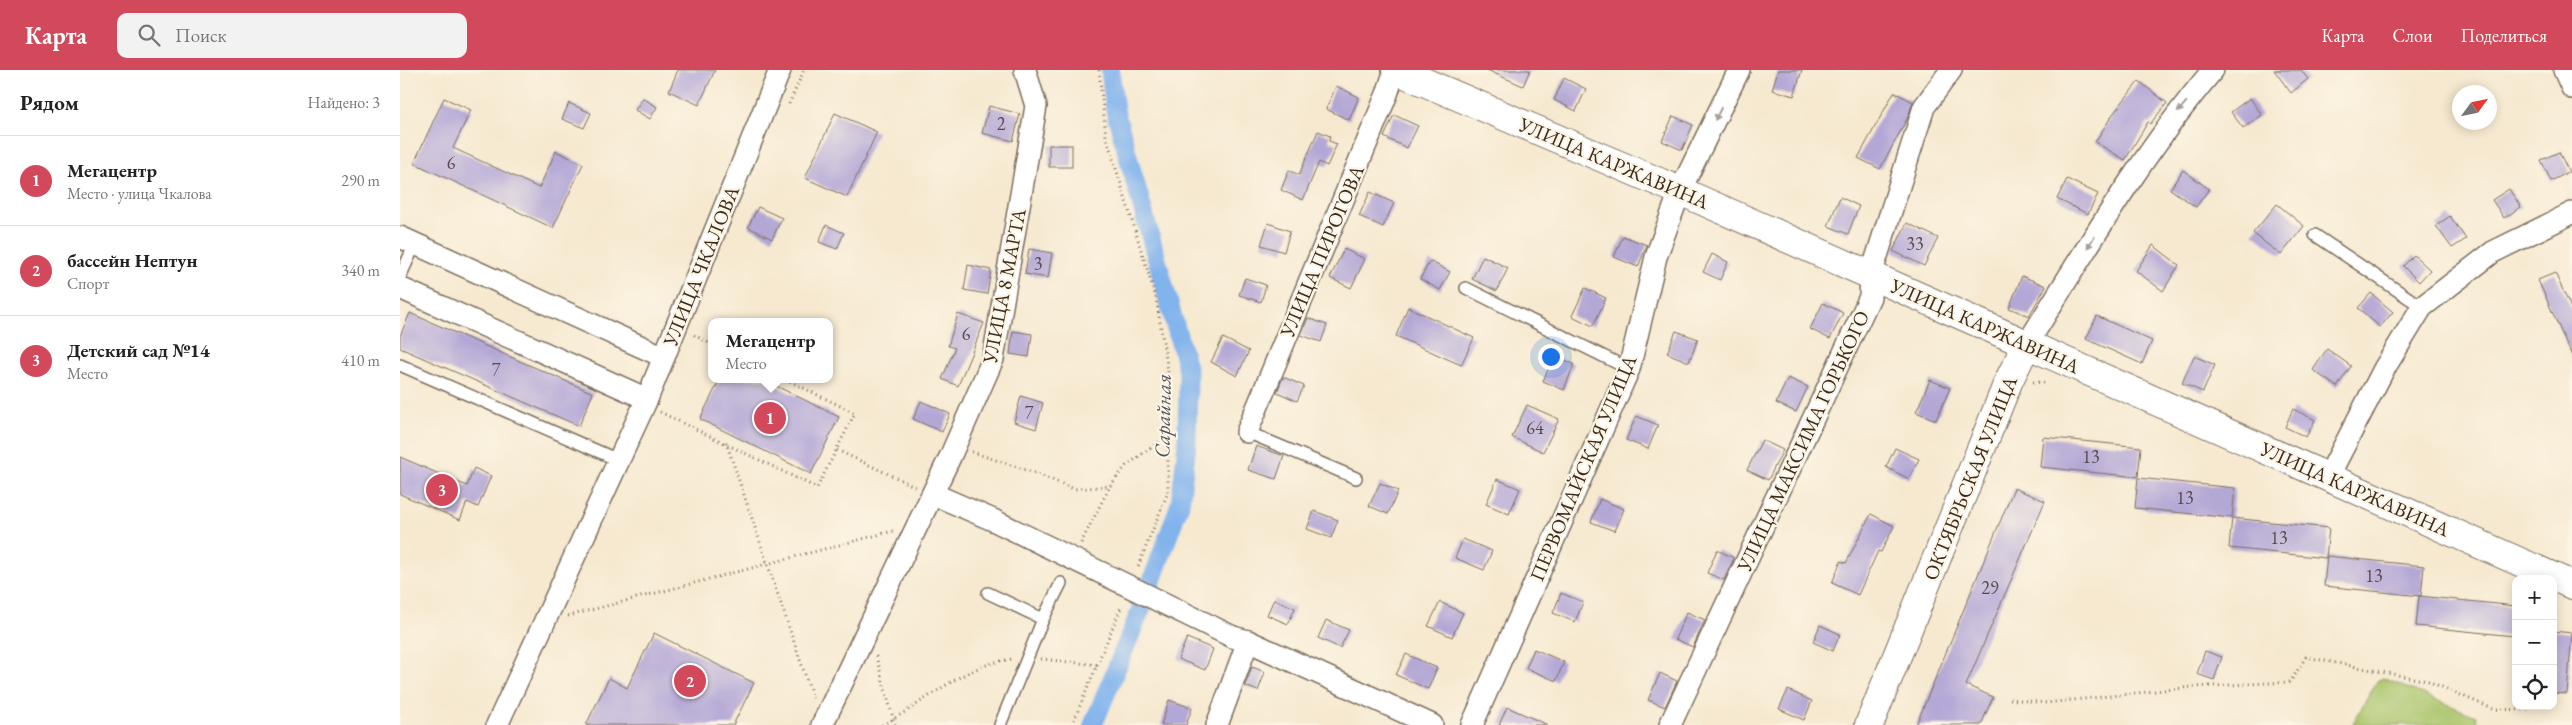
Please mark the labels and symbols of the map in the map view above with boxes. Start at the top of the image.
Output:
north arrow [2452,85,2497,130]
one-way arrow [2176,101,2187,114]
one-way arrow [1714,107,1722,121]
street label: УЛИЦА КАРЖАВИНА [1514,111,1713,215]
house number: 2 [997,112,1006,135]
house number: 6 [447,151,456,174]
street label: УЛИЦА ПИРОГОВА [1274,161,1370,342]
street label: УЛИЦА ЧКАЛОВА [657,182,745,351]
street label: УЛИЦА 8 МАРТА [976,206,1032,367]
house number: 33 [1906,232,1924,255]
one-way arrow [2086,235,2095,248]
house number: 3 [1034,252,1042,275]
street label: УЛИЦА КАРЖАВИНА [1885,272,2084,380]
street label: УЛИЦА МАКСИМА ГОРЬКОГО [1731,306,1875,577]
house number: 6 [962,322,971,345]
your location [1538,344,1564,370]
street label: ПЕРВОМАЙСКАЯ УЛИЦА [1523,351,1643,585]
house number: 7 [492,358,501,381]
street label: ОКТЯБРЬСКАЯ УЛИЦА [1917,372,2023,584]
water label: Сарайная [1148,374,1177,458]
pin: 1 [754,399,786,437]
house number: 7 [1025,401,1034,424]
house number: 64 [1526,416,1544,439]
street label: УЛИЦА КАРЖАВИНА [2255,435,2454,543]
house number: 13 [2082,445,2100,468]
pin: 3 [426,471,458,509]
house number: 13 [2176,486,2194,509]
house number: 13 [2270,526,2288,549]
house number: 13 [2365,564,2383,587]
house number: 29 [1981,576,1999,599]
pin: 2 [674,662,706,700]

